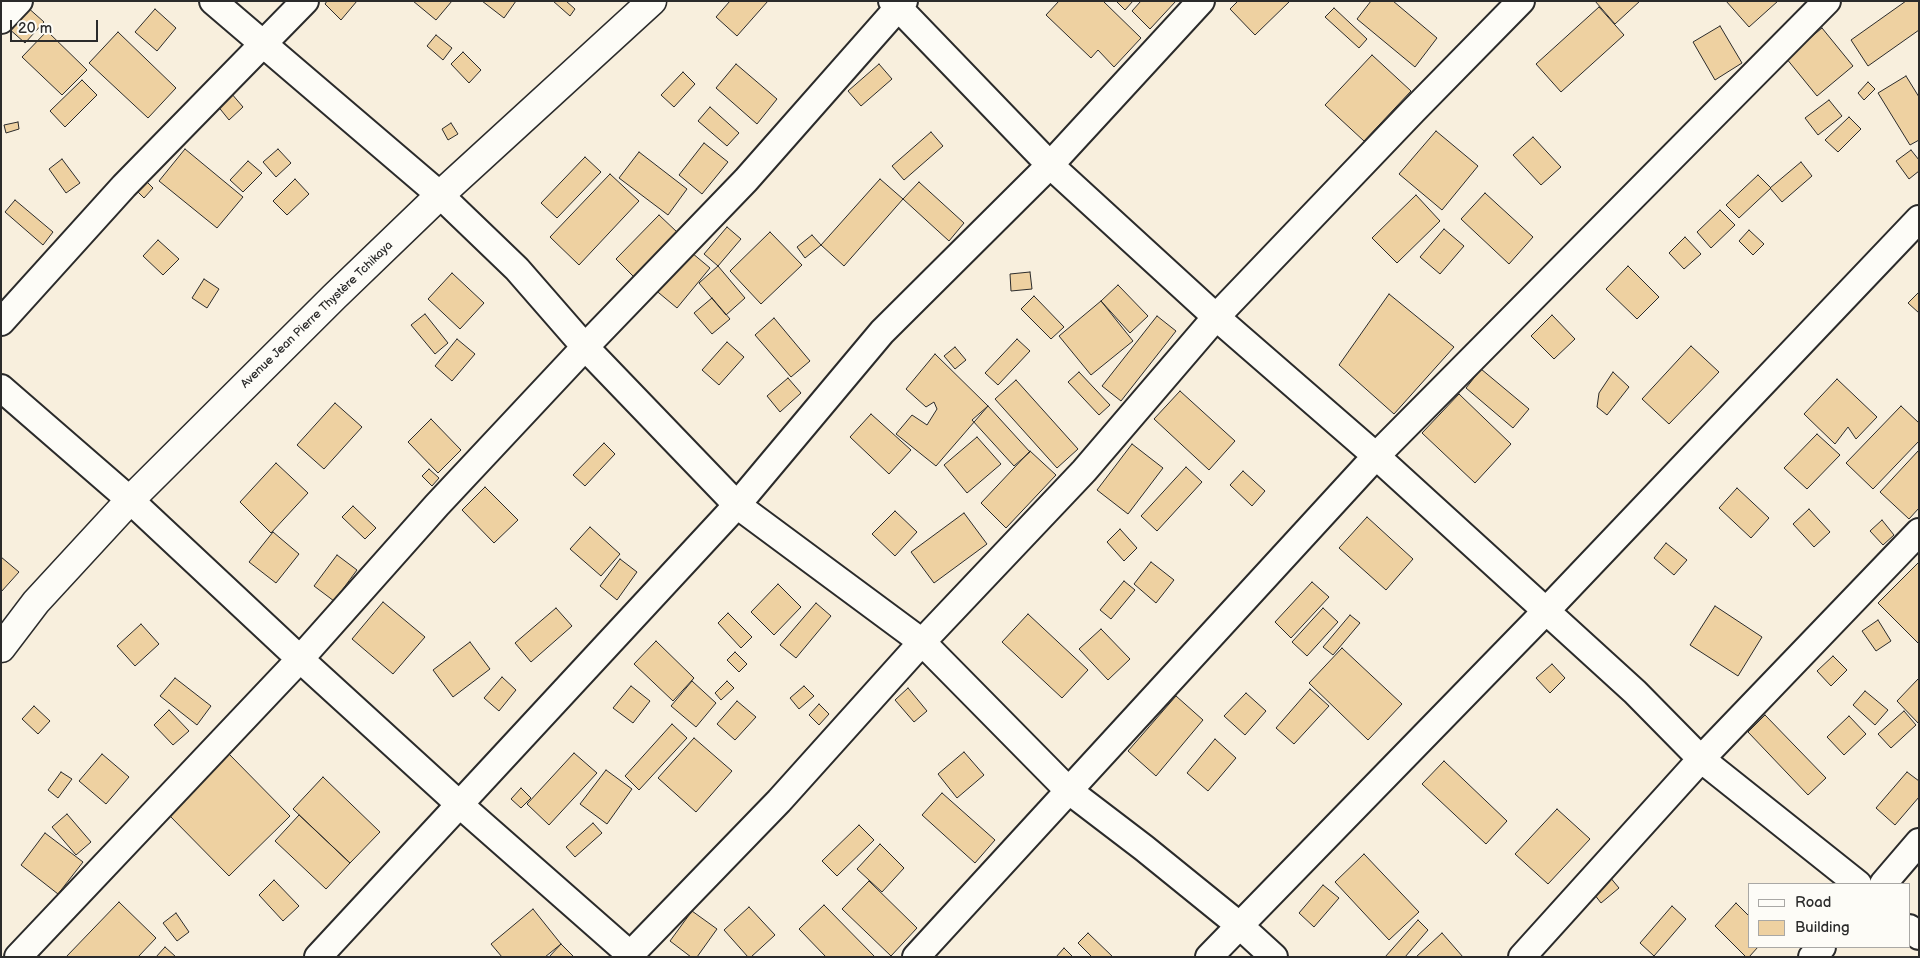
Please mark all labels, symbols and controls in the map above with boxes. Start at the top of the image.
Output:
scale bar [12,10,100,42]
text: 20 m [18,19,52,38]
street label: Avenue Jean Pierre Thystère Tchikaya [238,238,396,392]
legend [1748,883,1910,948]
text: Road [1795,893,1831,912]
text: Building [1795,918,1850,937]

